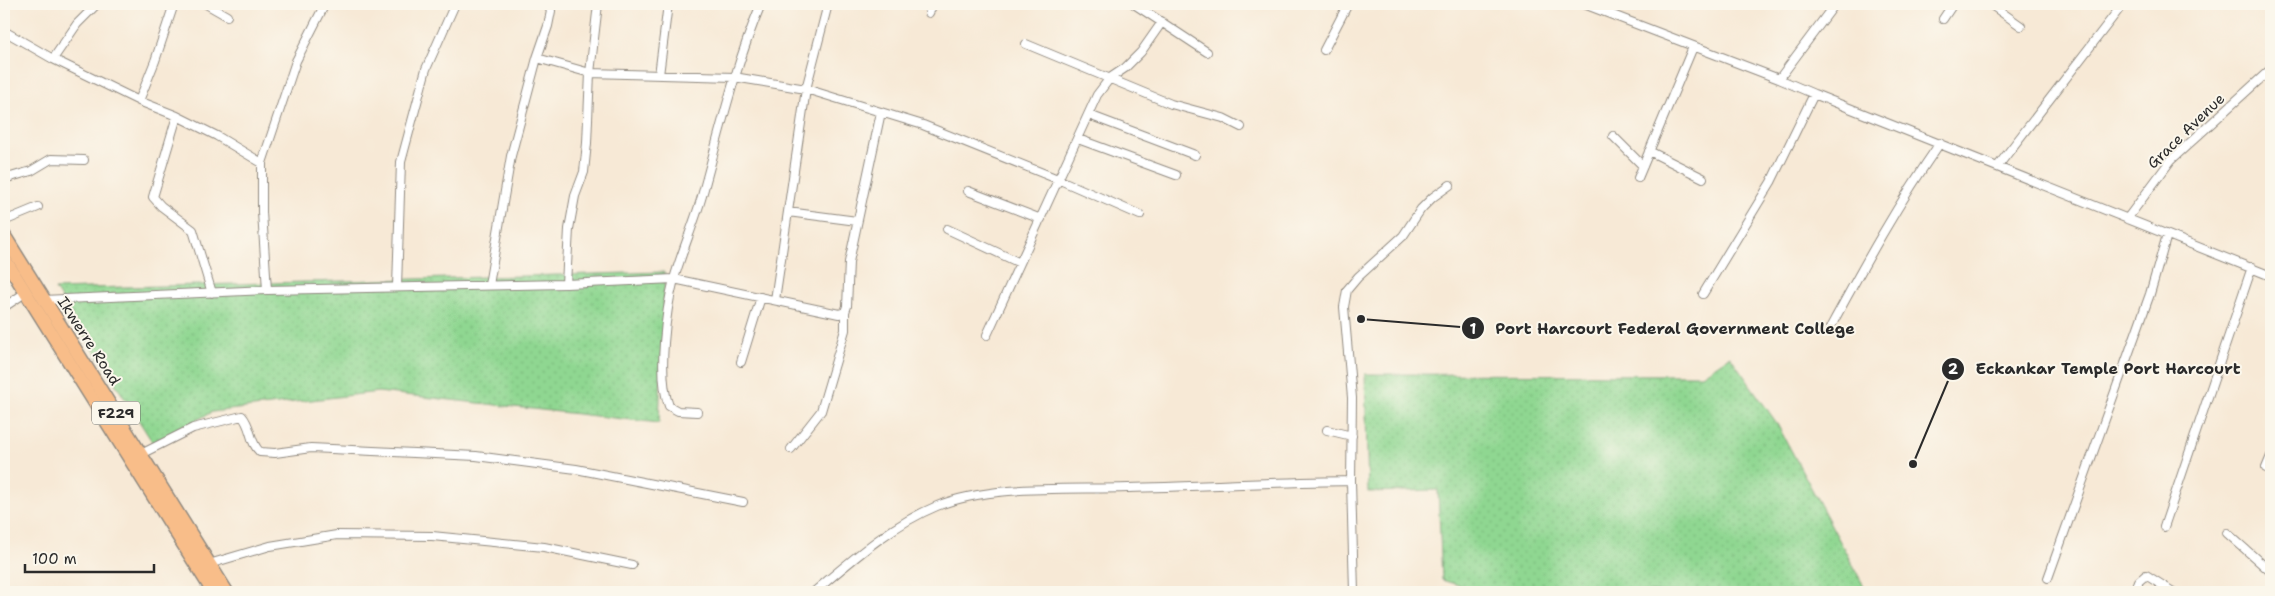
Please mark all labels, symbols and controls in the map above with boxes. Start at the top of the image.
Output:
street label: Grace Avenue [2143,89,2229,173]
street label: Ikwerre Road [53,293,125,390]
callout: Port Harcourt Federal Government College [1461,313,1865,344]
text: Port Harcourt Federal Government College [1495,318,1855,339]
text: 1 [1470,319,1477,339]
callout: Eckankar Temple Port Harcourt [1941,353,2250,384]
text: Eckankar Temple Port Harcourt [1976,358,2241,379]
text: 2 [1948,359,1959,379]
road number: F229 [92,402,140,424]
scale bar [25,541,154,573]
text: 100 m [32,549,77,569]

